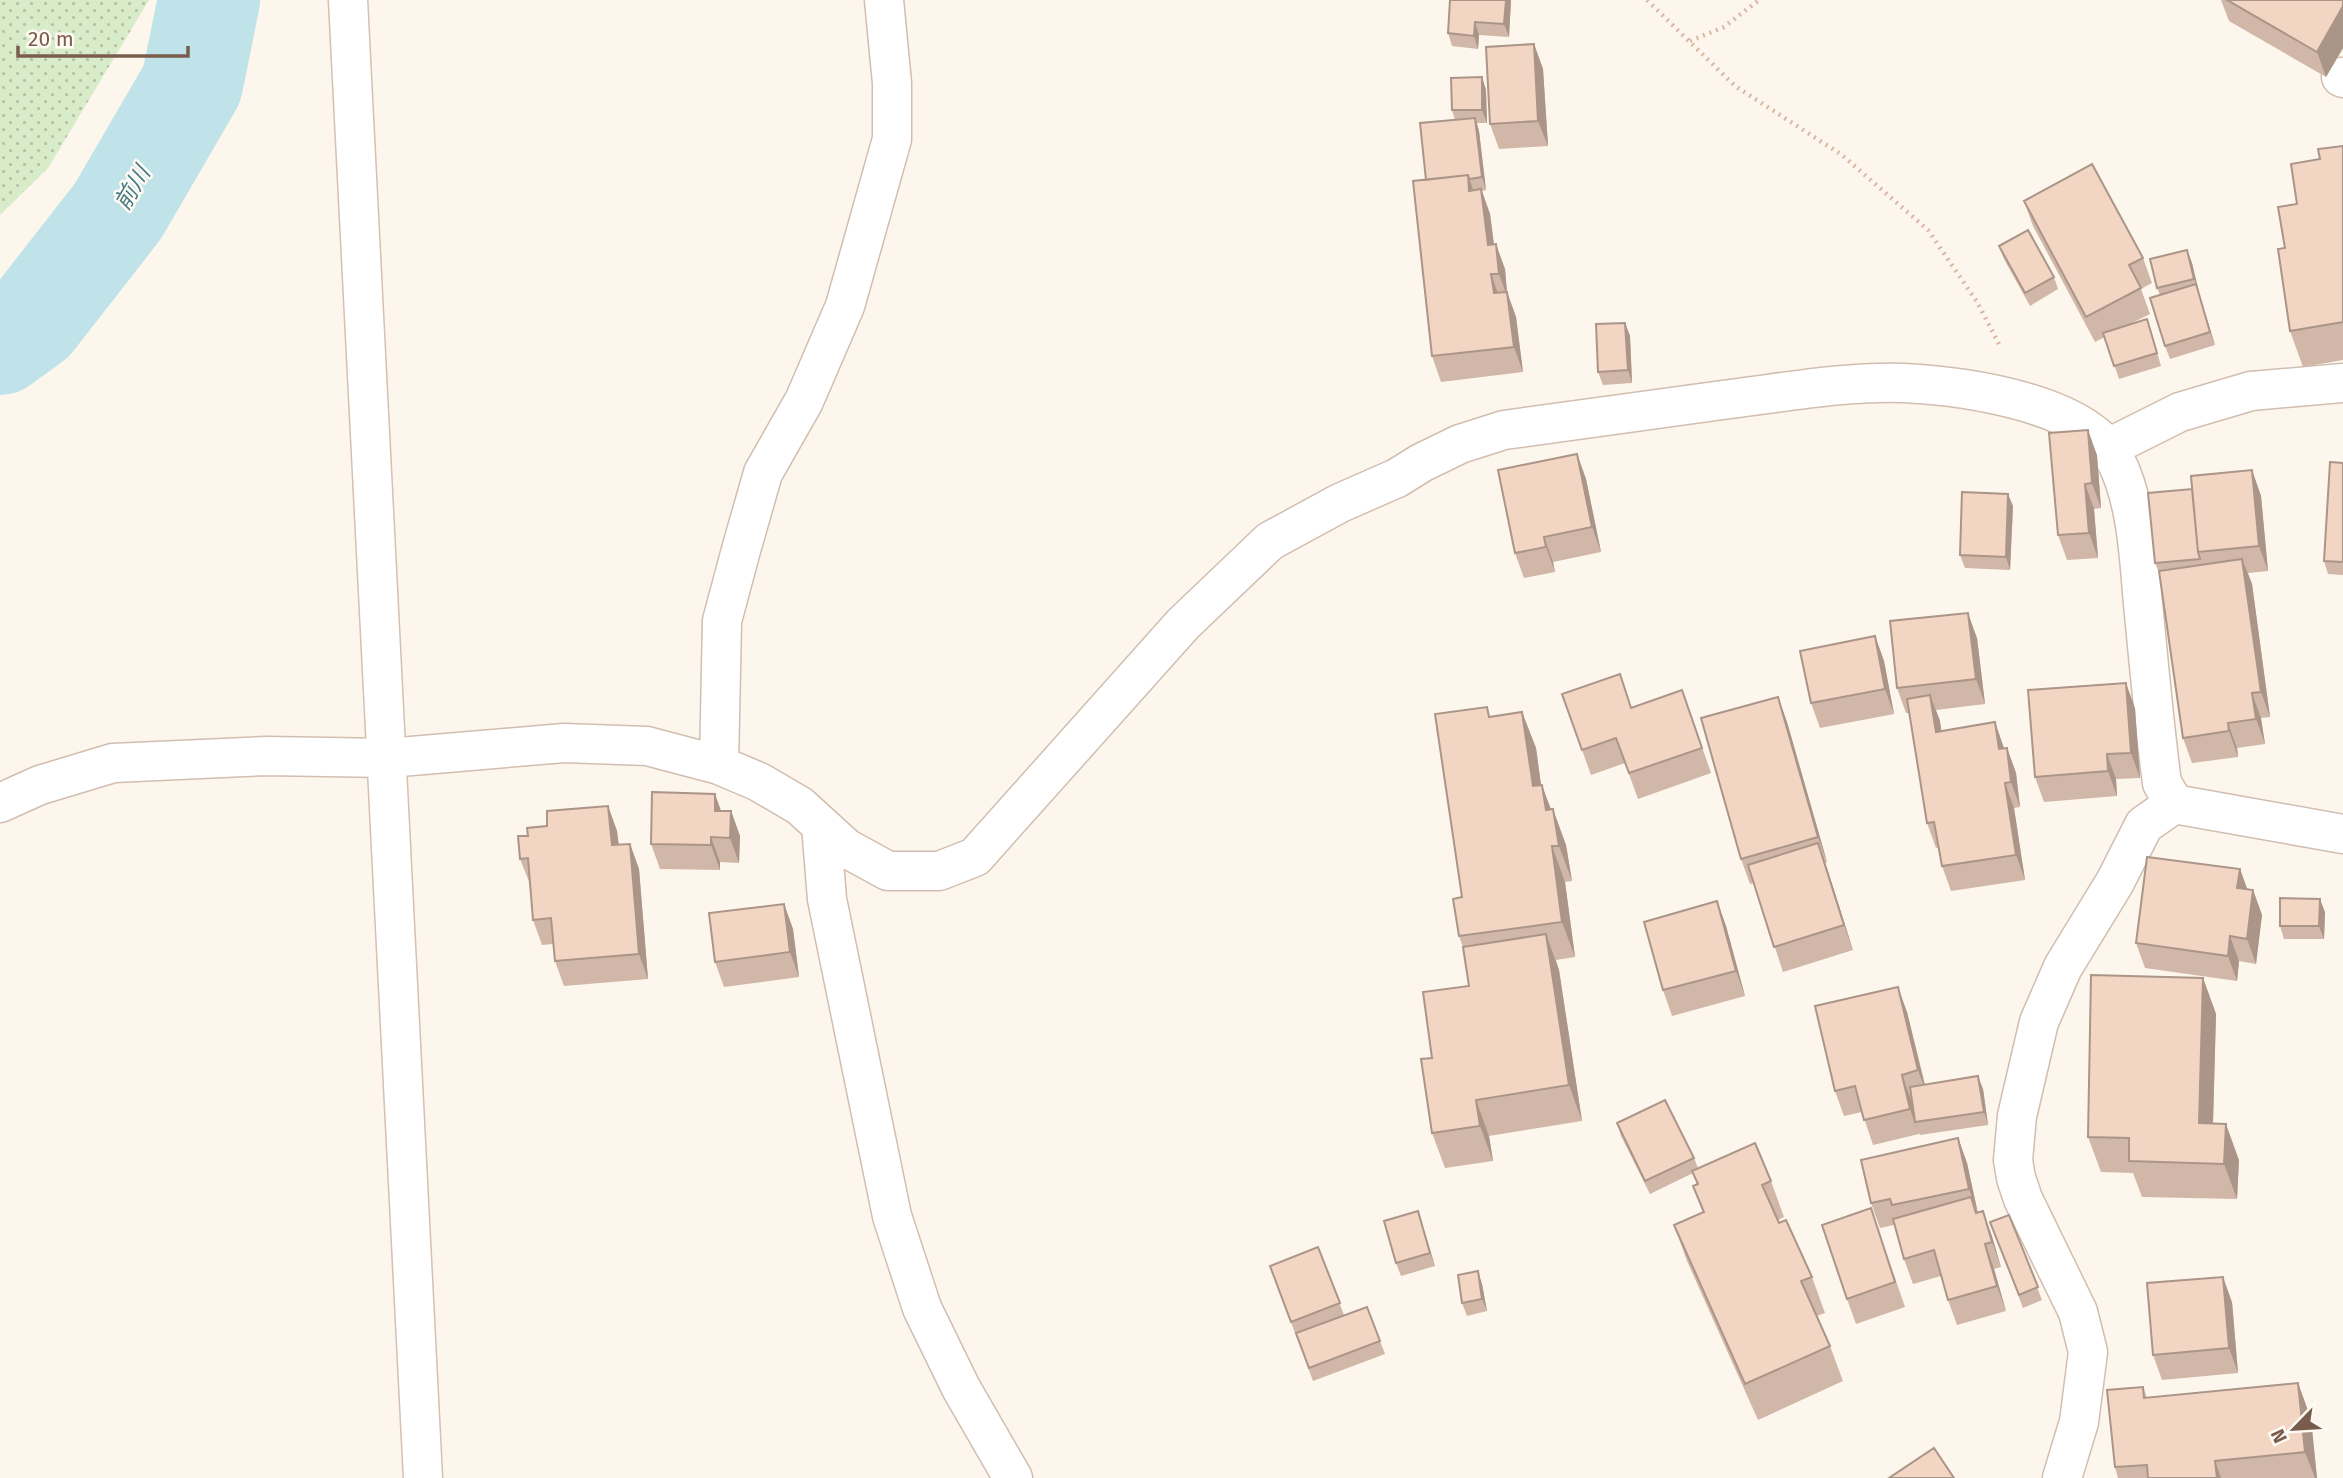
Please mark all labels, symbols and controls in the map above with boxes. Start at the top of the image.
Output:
scale bar [18,14,187,58]
text: 20 m [28,26,74,52]
water label: 前川 [108,159,157,215]
north arrow [2259,1394,2329,1464]
text: N [2266,1425,2292,1447]

